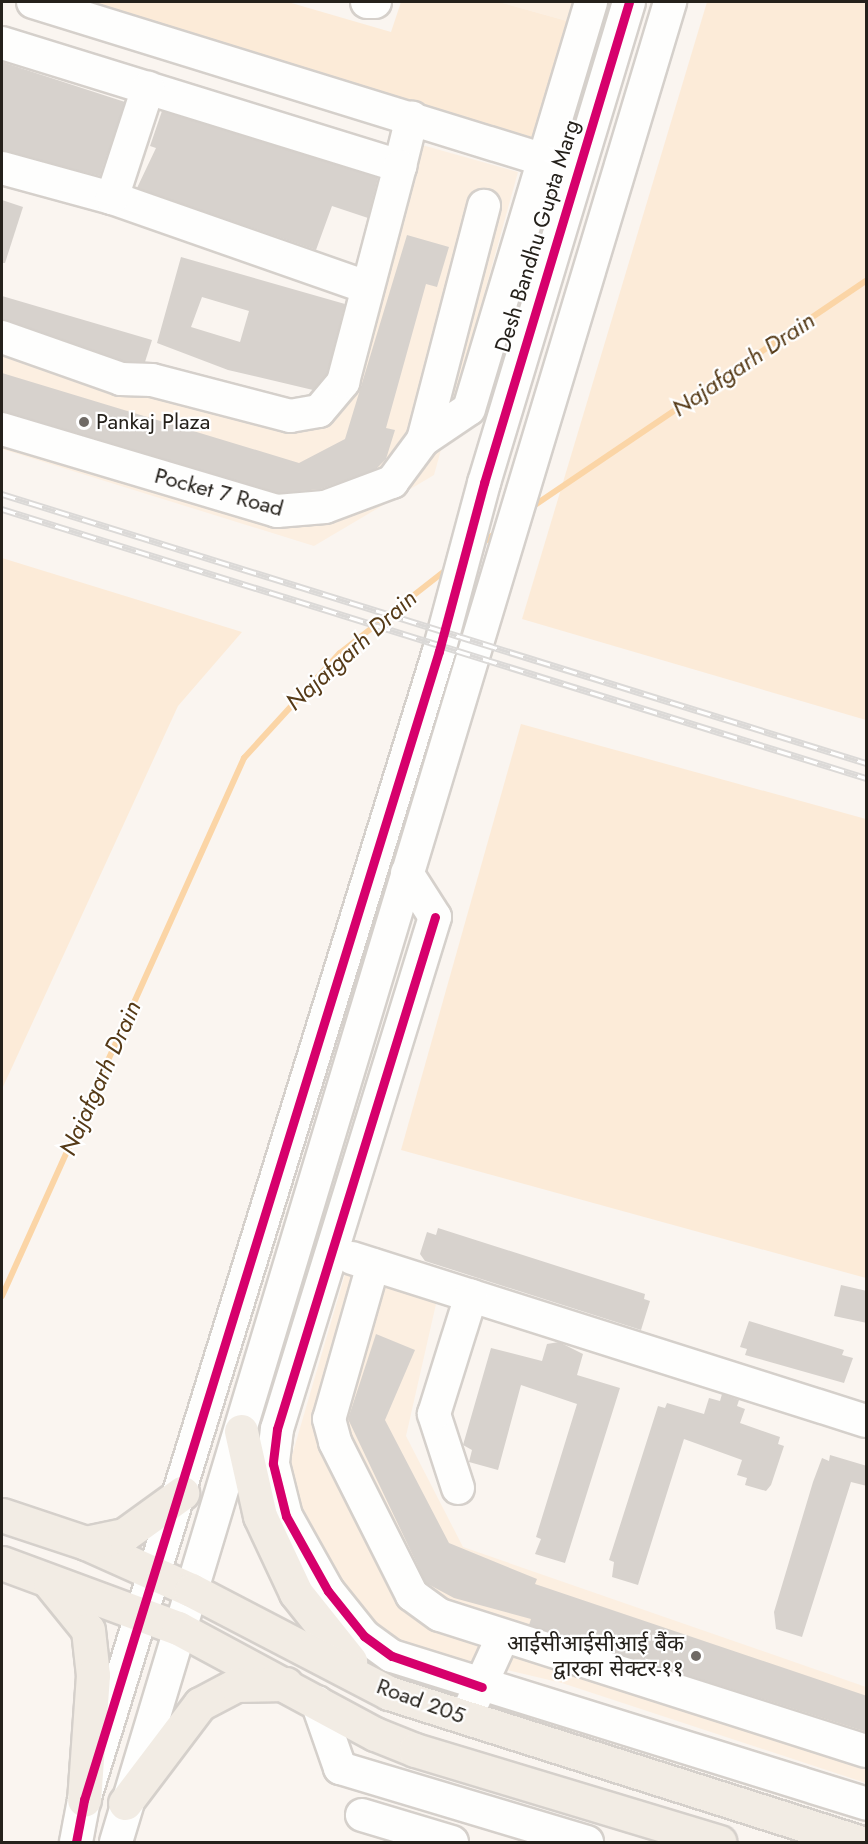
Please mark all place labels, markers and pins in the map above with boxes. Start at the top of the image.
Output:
place label: Pankaj Plaza [96,409,210,435]
marker: Pankaj Plaza [77,415,91,429]
place label: आईसीआईसीआई बैंक द्वारका सेक्टर-११ [507,1630,684,1682]
marker: आईसीआईसीआई बैंक द्वारका सेक्टर-११ [689,1649,703,1663]

